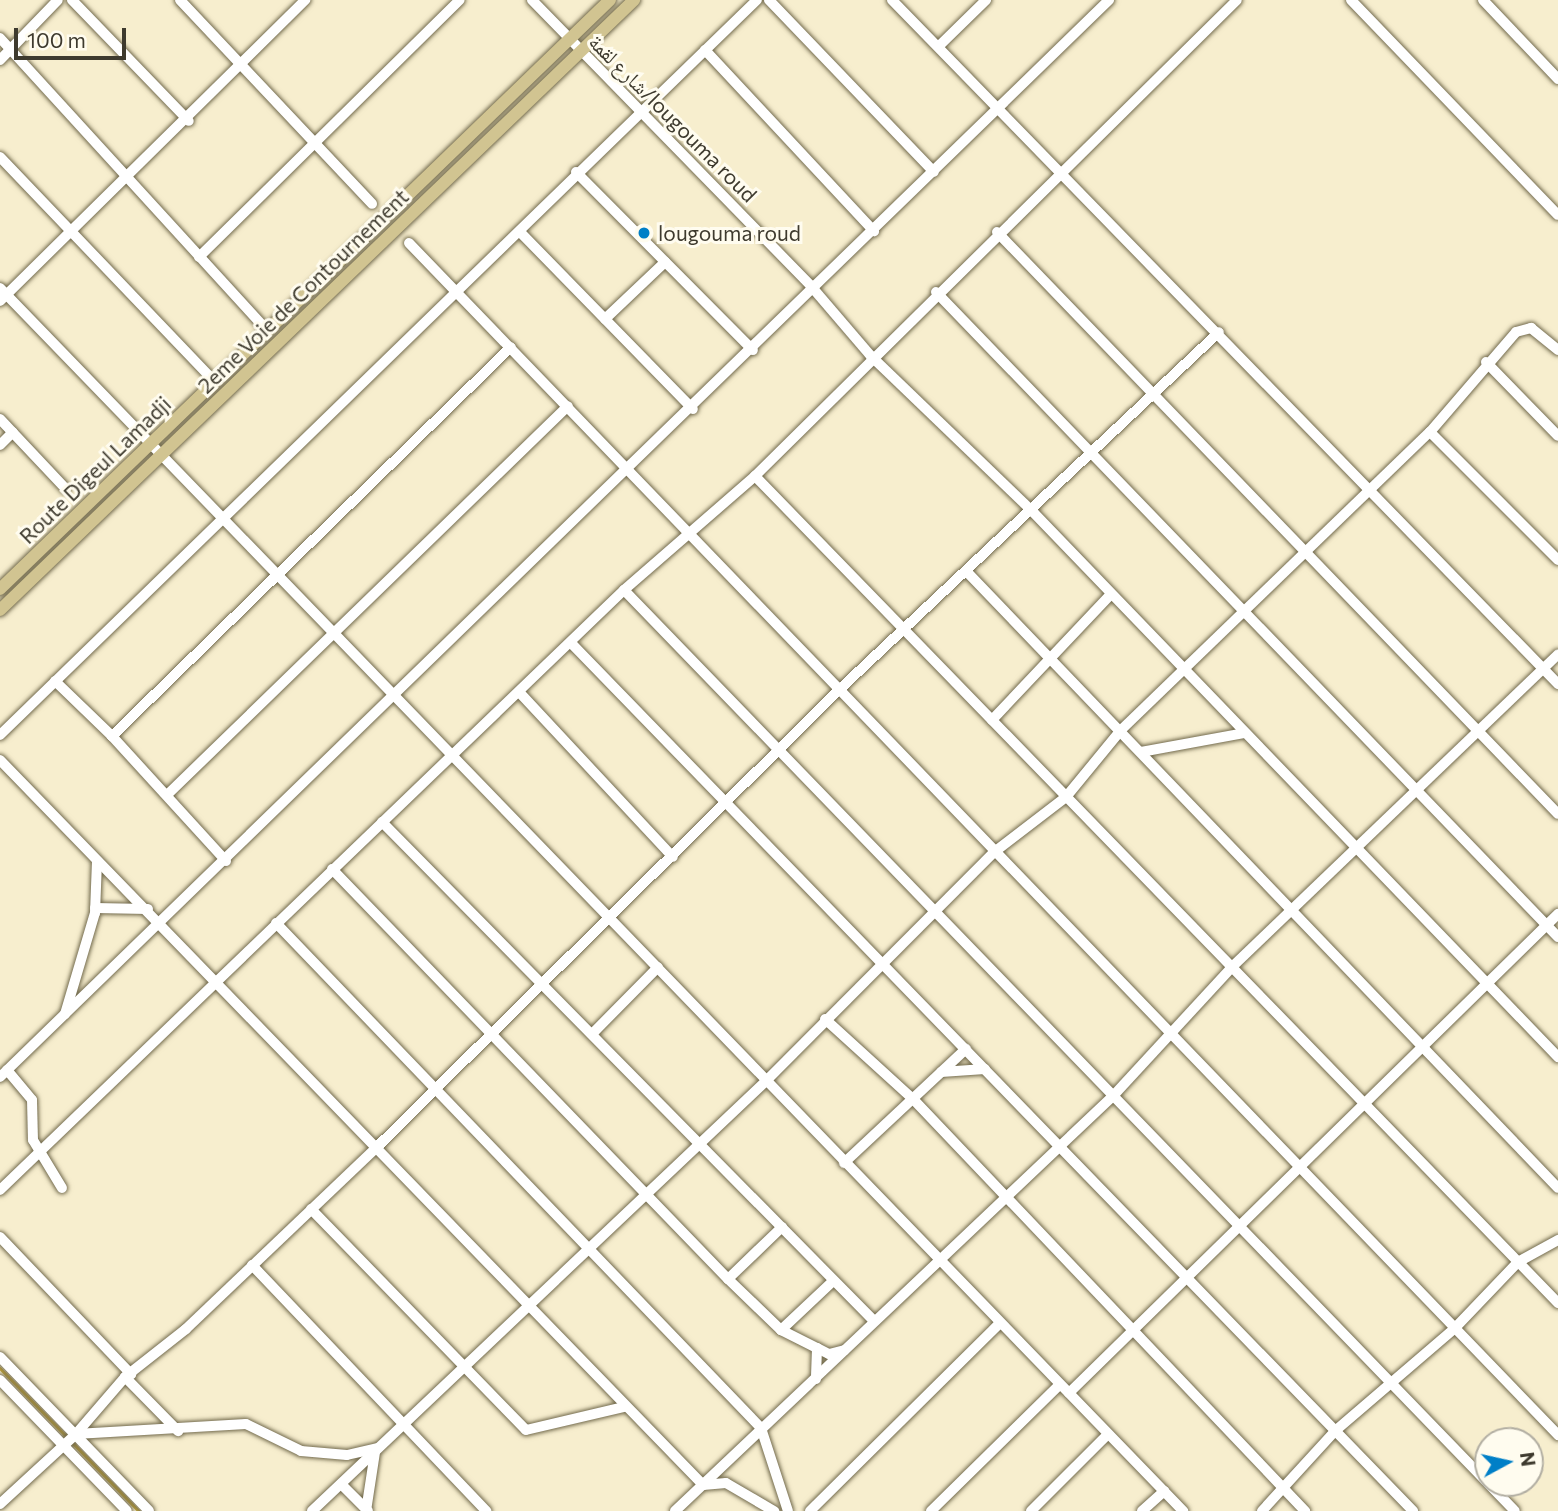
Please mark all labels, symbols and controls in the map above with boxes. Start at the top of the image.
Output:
scale bar [18,14,130,58]
text: 100 m [27,27,86,52]
street label: شارع لقمة/lougouma roud [584,29,762,207]
street label: 2eme Voie de Contournement [193,184,413,398]
place label: lougouma roud [658,220,801,246]
marker: lougouma roud [636,225,652,241]
street label: Route Digeul Lamadji [14,391,176,549]
north arrow [1474,1427,1544,1497]
text: N [1516,1451,1541,1468]

